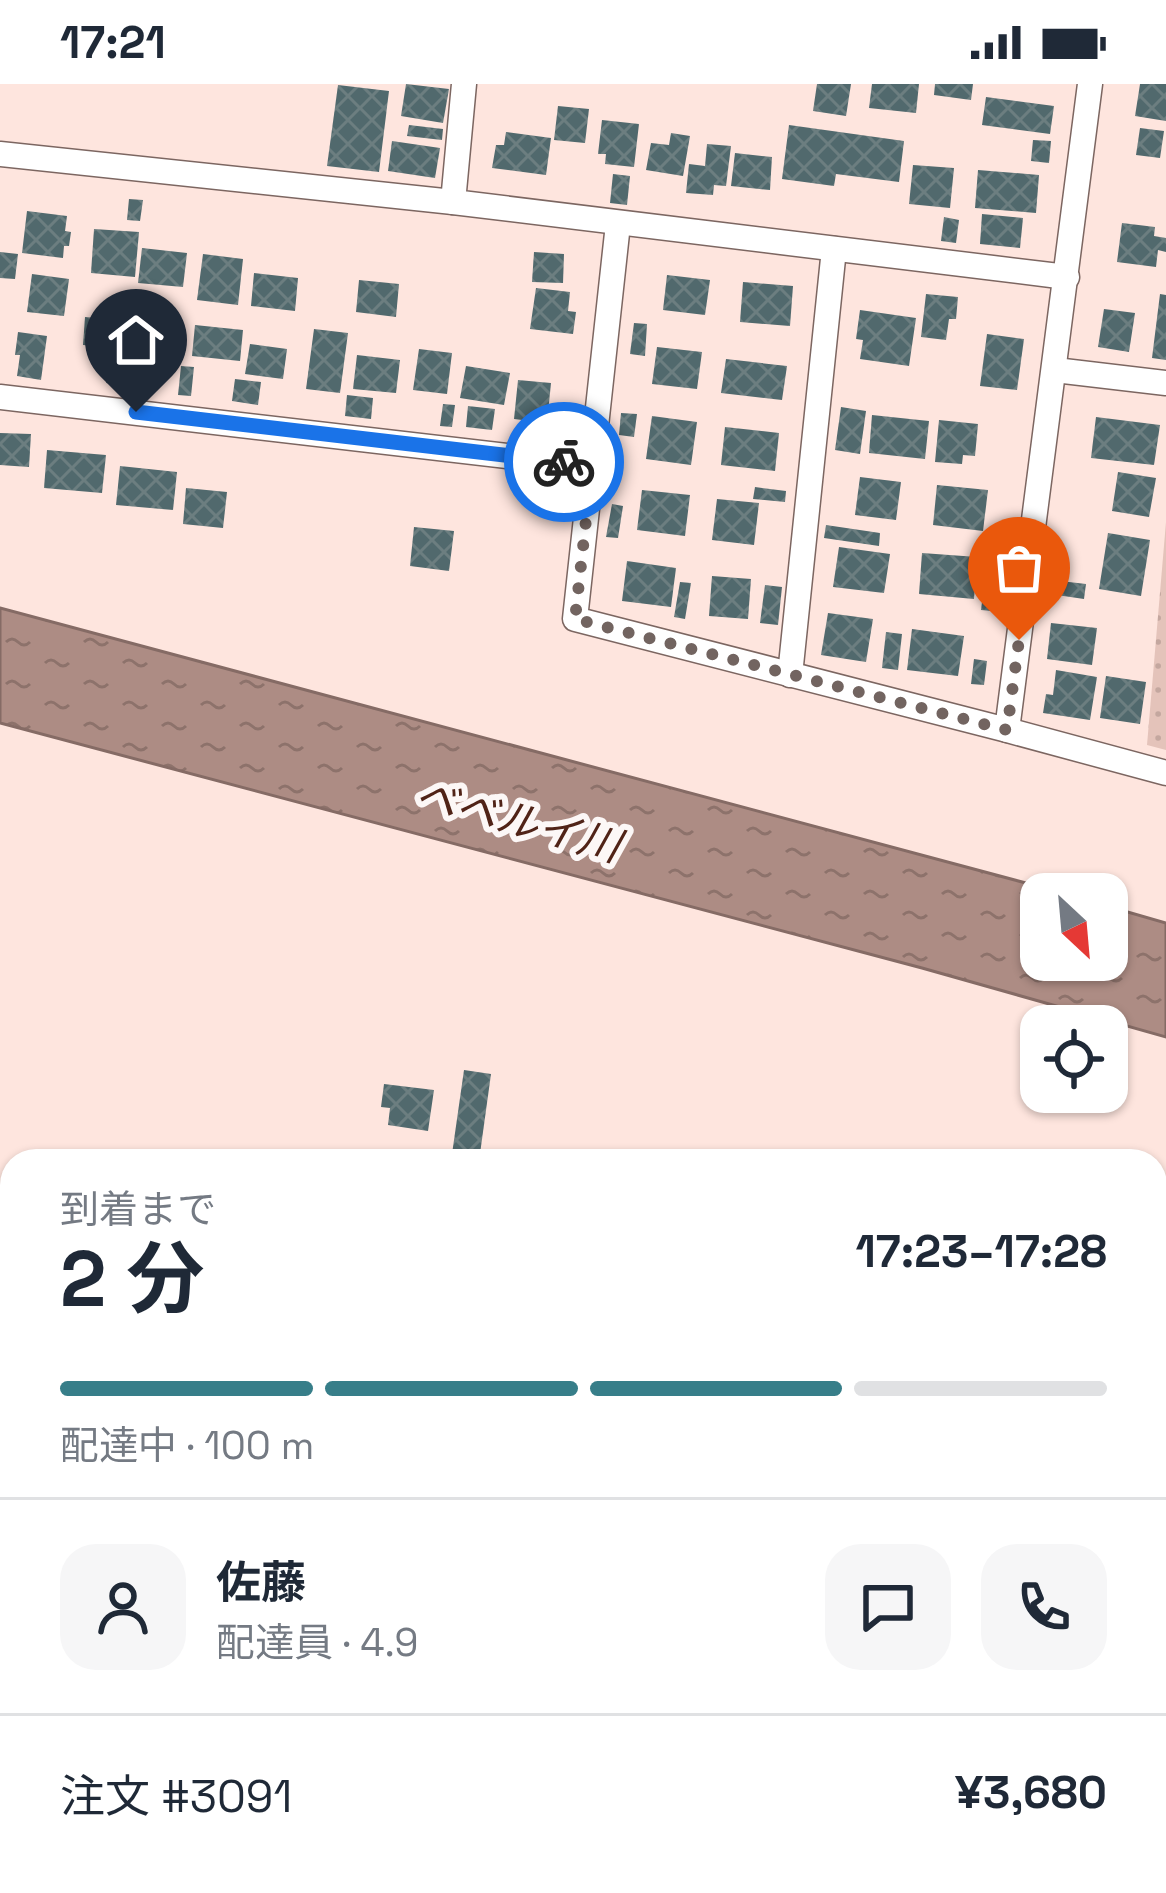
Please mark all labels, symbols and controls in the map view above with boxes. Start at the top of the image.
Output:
text: 17:21 [60,14,166,71]
pin [85,289,187,412]
icon: home [103,307,169,373]
courier [504,402,624,522]
icon: bike [531,429,597,495]
pin [968,517,1070,640]
icon: bag [986,535,1052,601]
water label: ベベルイ川 [410,768,630,874]
north arrow [1020,873,1128,981]
map controls [1020,873,1128,1113]
button: locate [1020,1005,1128,1113]
text: 到着まで [60,1185,216,1234]
text: 17:23–17:28 [856,1223,1107,1280]
text: 2 分 [60,1229,204,1329]
text: 配達中 · 100 m [60,1421,314,1470]
button: person [60,1544,186,1670]
button: chat [825,1544,951,1670]
button: phone [981,1544,1107,1670]
text: 佐藤 [216,1554,306,1611]
text: 配達員 · 4.9 [216,1618,418,1667]
text: ¥3,680 [955,1764,1107,1821]
text: 注文 #3091 [60,1768,292,1825]

